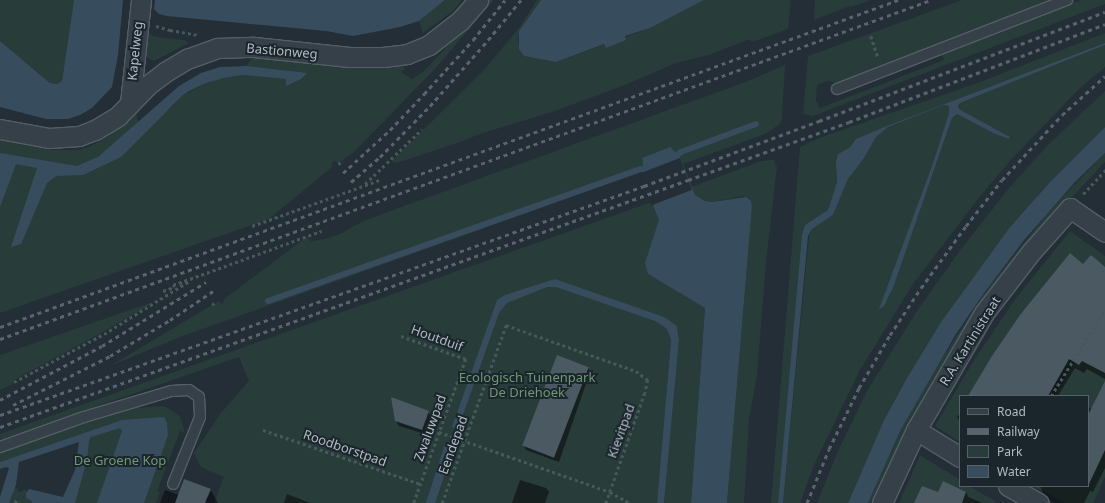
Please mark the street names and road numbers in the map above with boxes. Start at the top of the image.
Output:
street label: Kapelweg [124,21,146,81]
street label: Bastionweg [246,40,318,62]
street label: R.A. Kartinistraat [936,294,1004,388]
street label: Houtduif [409,321,465,355]
street label: Zwaluwpad [411,393,449,463]
street label: Kievitpad [604,402,638,460]
street label: Eendepad [435,414,471,476]
street label: Roodborstpad [301,426,389,470]

